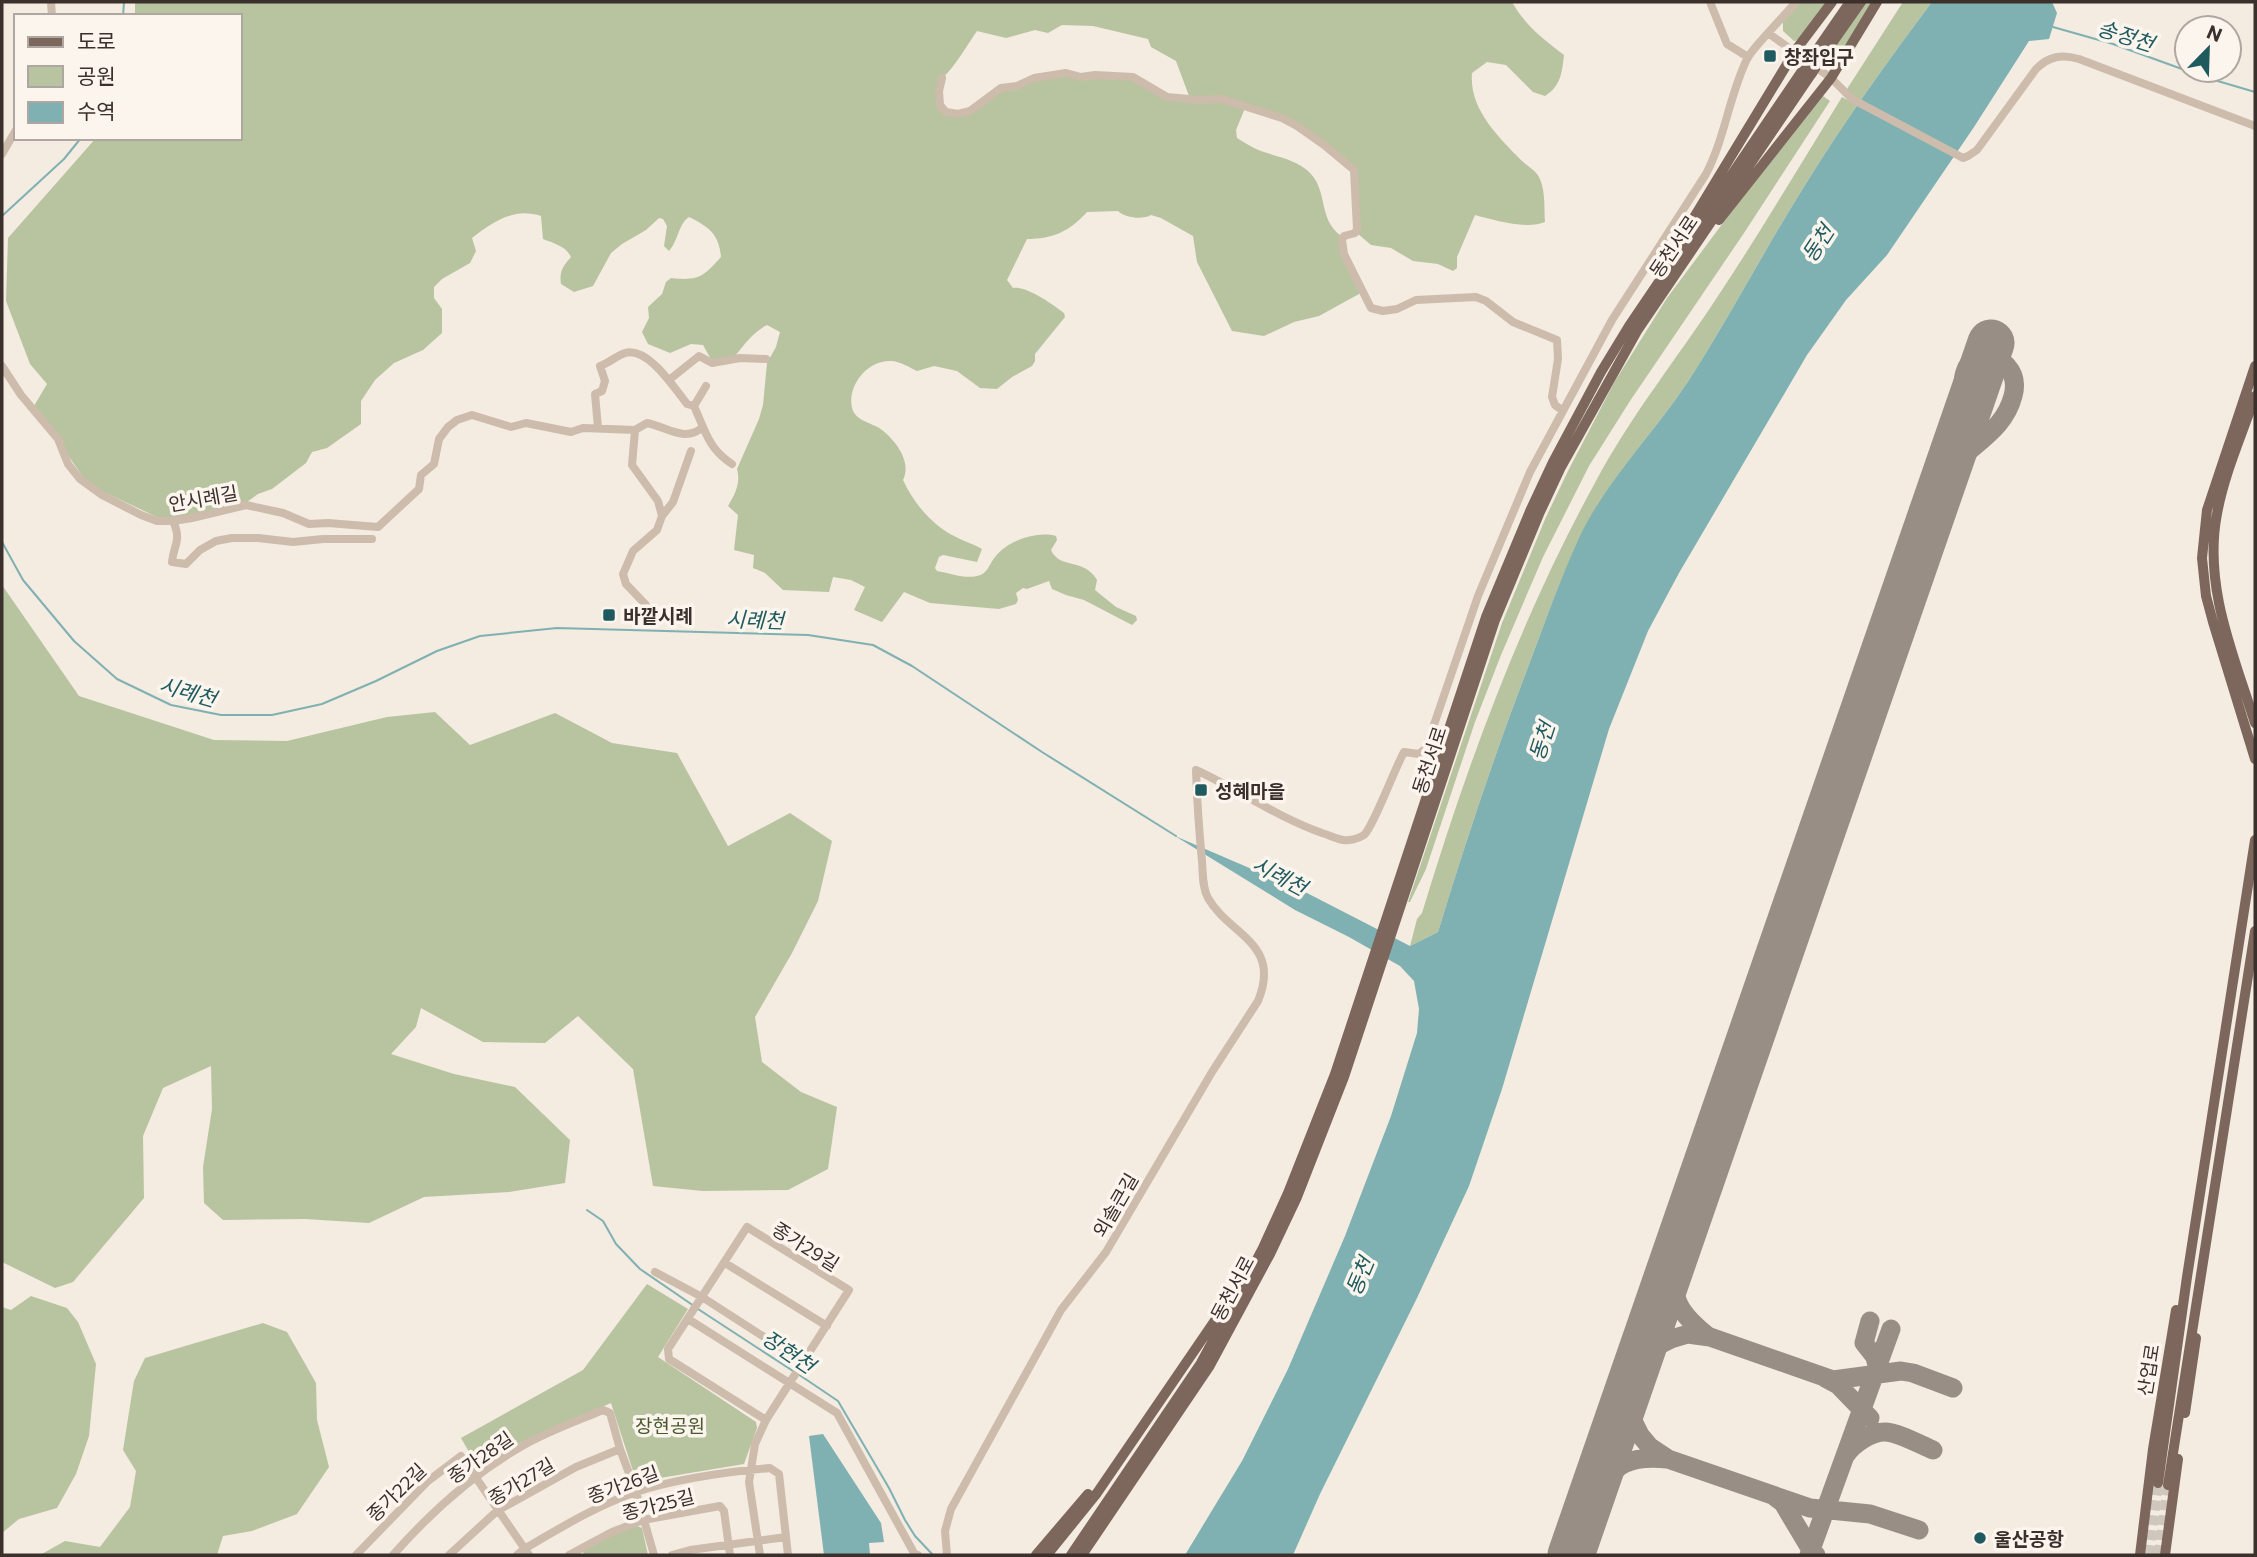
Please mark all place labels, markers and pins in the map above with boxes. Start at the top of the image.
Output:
place label: 창좌입구 [1784,45,1854,68]
marker: 창좌입구 [1762,48,1778,64]
place label: 바깥시례 [623,604,693,627]
marker: 바깥시례 [601,607,617,623]
place label: 성혜마을 [1215,779,1285,802]
marker: 성혜마을 [1193,782,1209,798]
place label: 울산공항 [1994,1527,2064,1550]
marker: 울산공항 [1972,1530,1988,1546]

